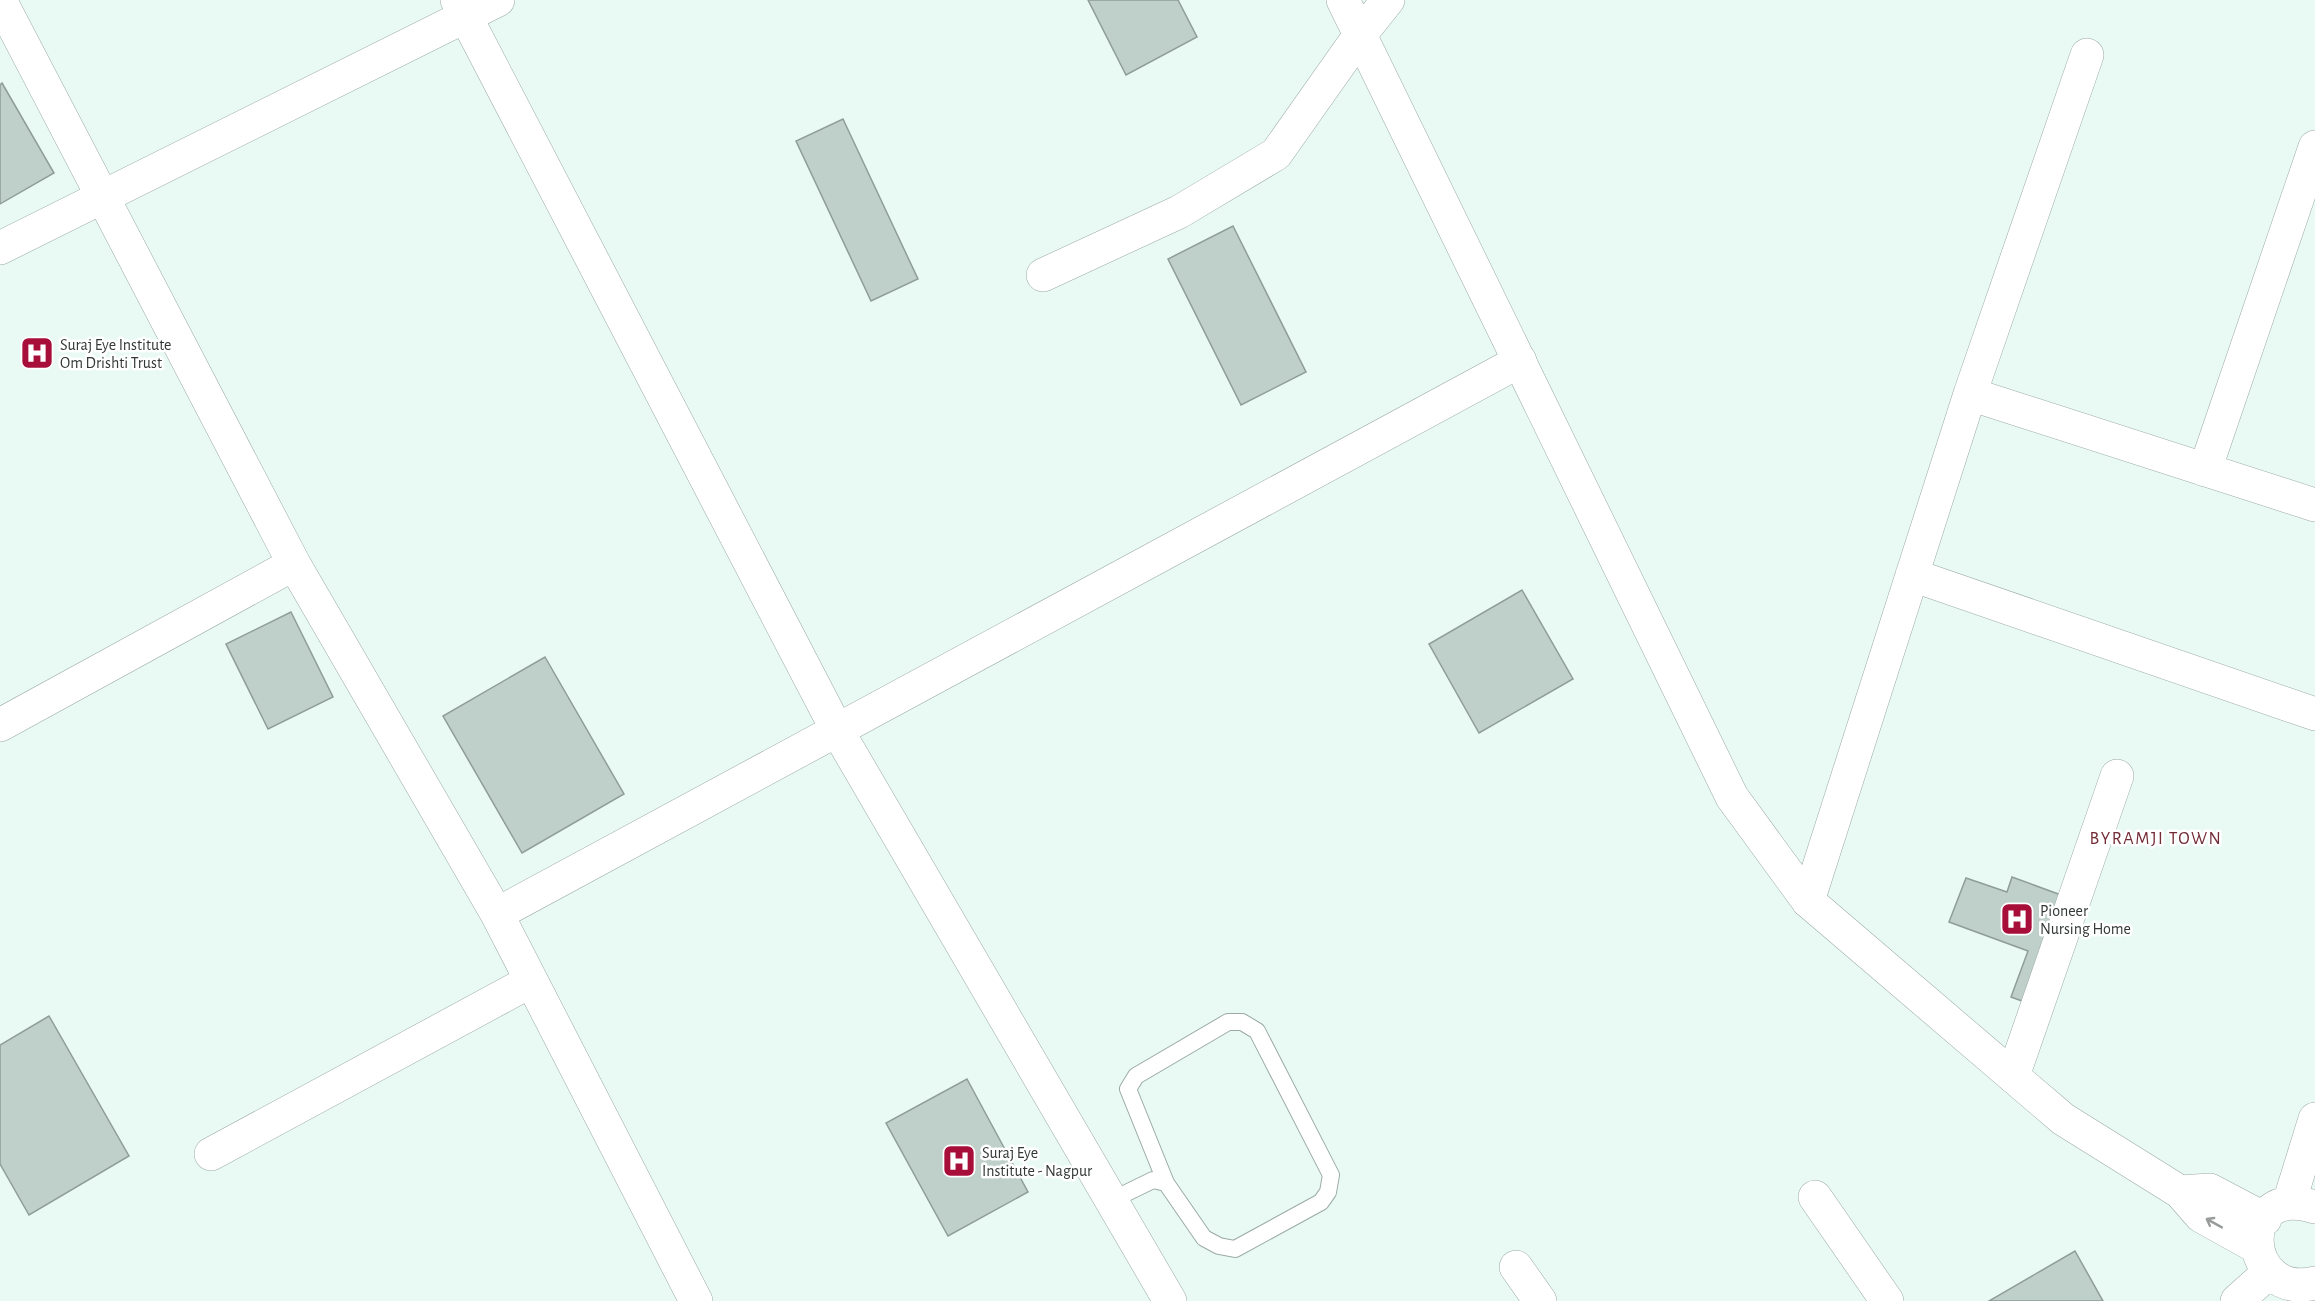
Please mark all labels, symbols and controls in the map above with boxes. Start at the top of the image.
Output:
hospital icon: Suraj Eye Institute Om Drishti Trust [19,335,55,371]
place label: Suraj Eye Institute Om Drishti Trust [60,337,171,371]
district label: BYRAMJI TOWN [2090,830,2222,848]
hospital icon: Pioneer Nursing Home [1999,901,2035,937]
place label: Pioneer Nursing Home [2040,903,2131,937]
hospital icon: Suraj Eye Institute - Nagpur [941,1143,977,1179]
place label: Suraj Eye Institute - Nagpur [982,1145,1093,1179]
one-way arrow [2206,1217,2223,1229]

